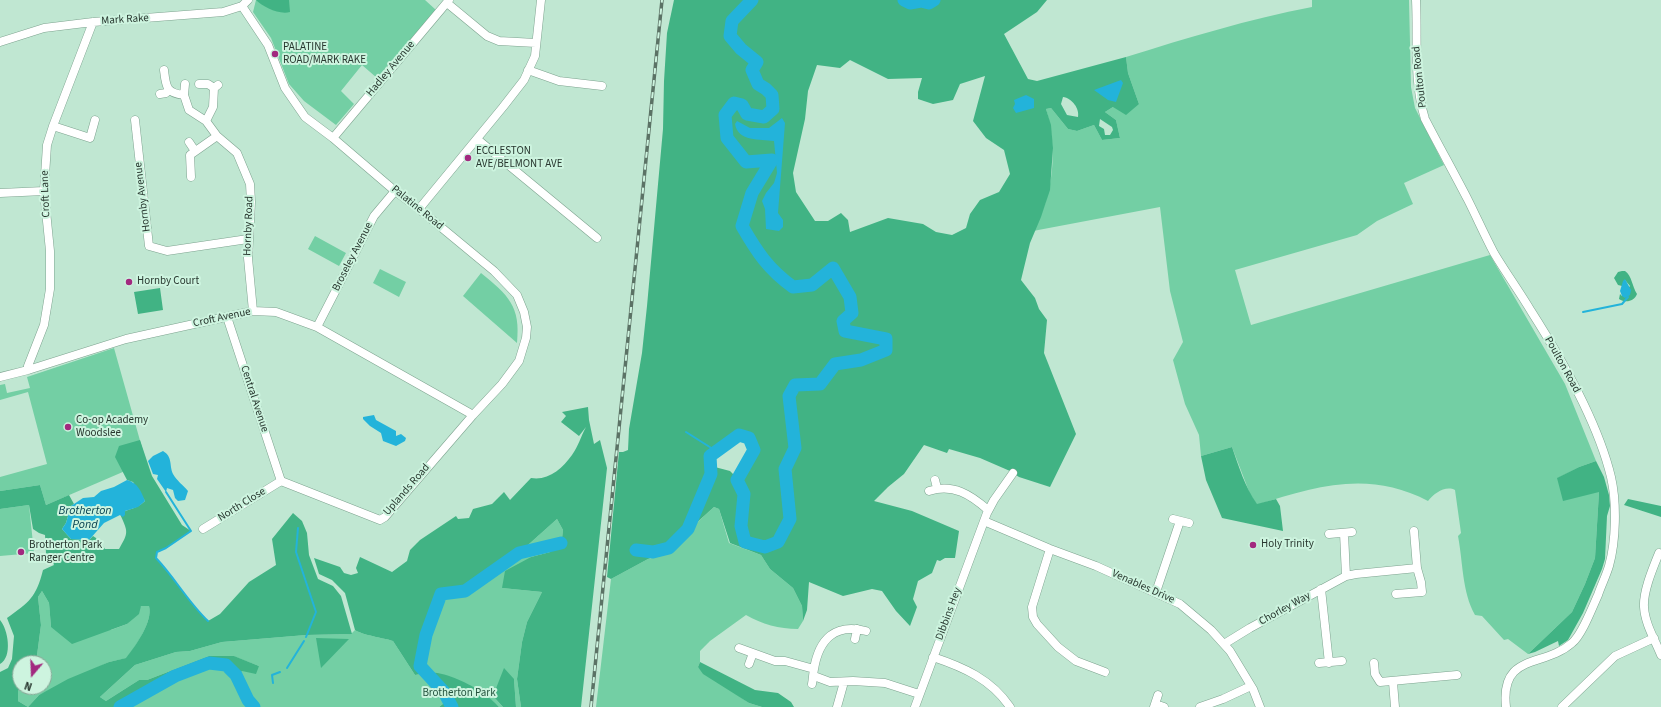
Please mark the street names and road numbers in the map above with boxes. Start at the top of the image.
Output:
street label: Mark Rake [101,12,149,28]
street label: Hadley Avenue [364,39,418,99]
street label: Poulton Road [1410,45,1430,109]
street label: Hornby Avenue [132,161,154,233]
street label: Croft Lane [39,170,53,218]
street label: Palatine Road [388,183,446,233]
street label: Hornby Road [241,196,257,256]
street label: Broseley Avenue [330,220,376,294]
street label: Croft Avenue [192,305,252,331]
street label: Poulton Road [1541,335,1583,395]
street label: Central Avenue [237,364,271,434]
street label: Uplands Road [381,461,433,519]
street label: North Close [216,485,268,525]
street label: Venables Drive [1109,567,1177,607]
street label: Dibbins Hey [933,586,965,642]
street label: Chorley Way [1257,589,1313,629]

